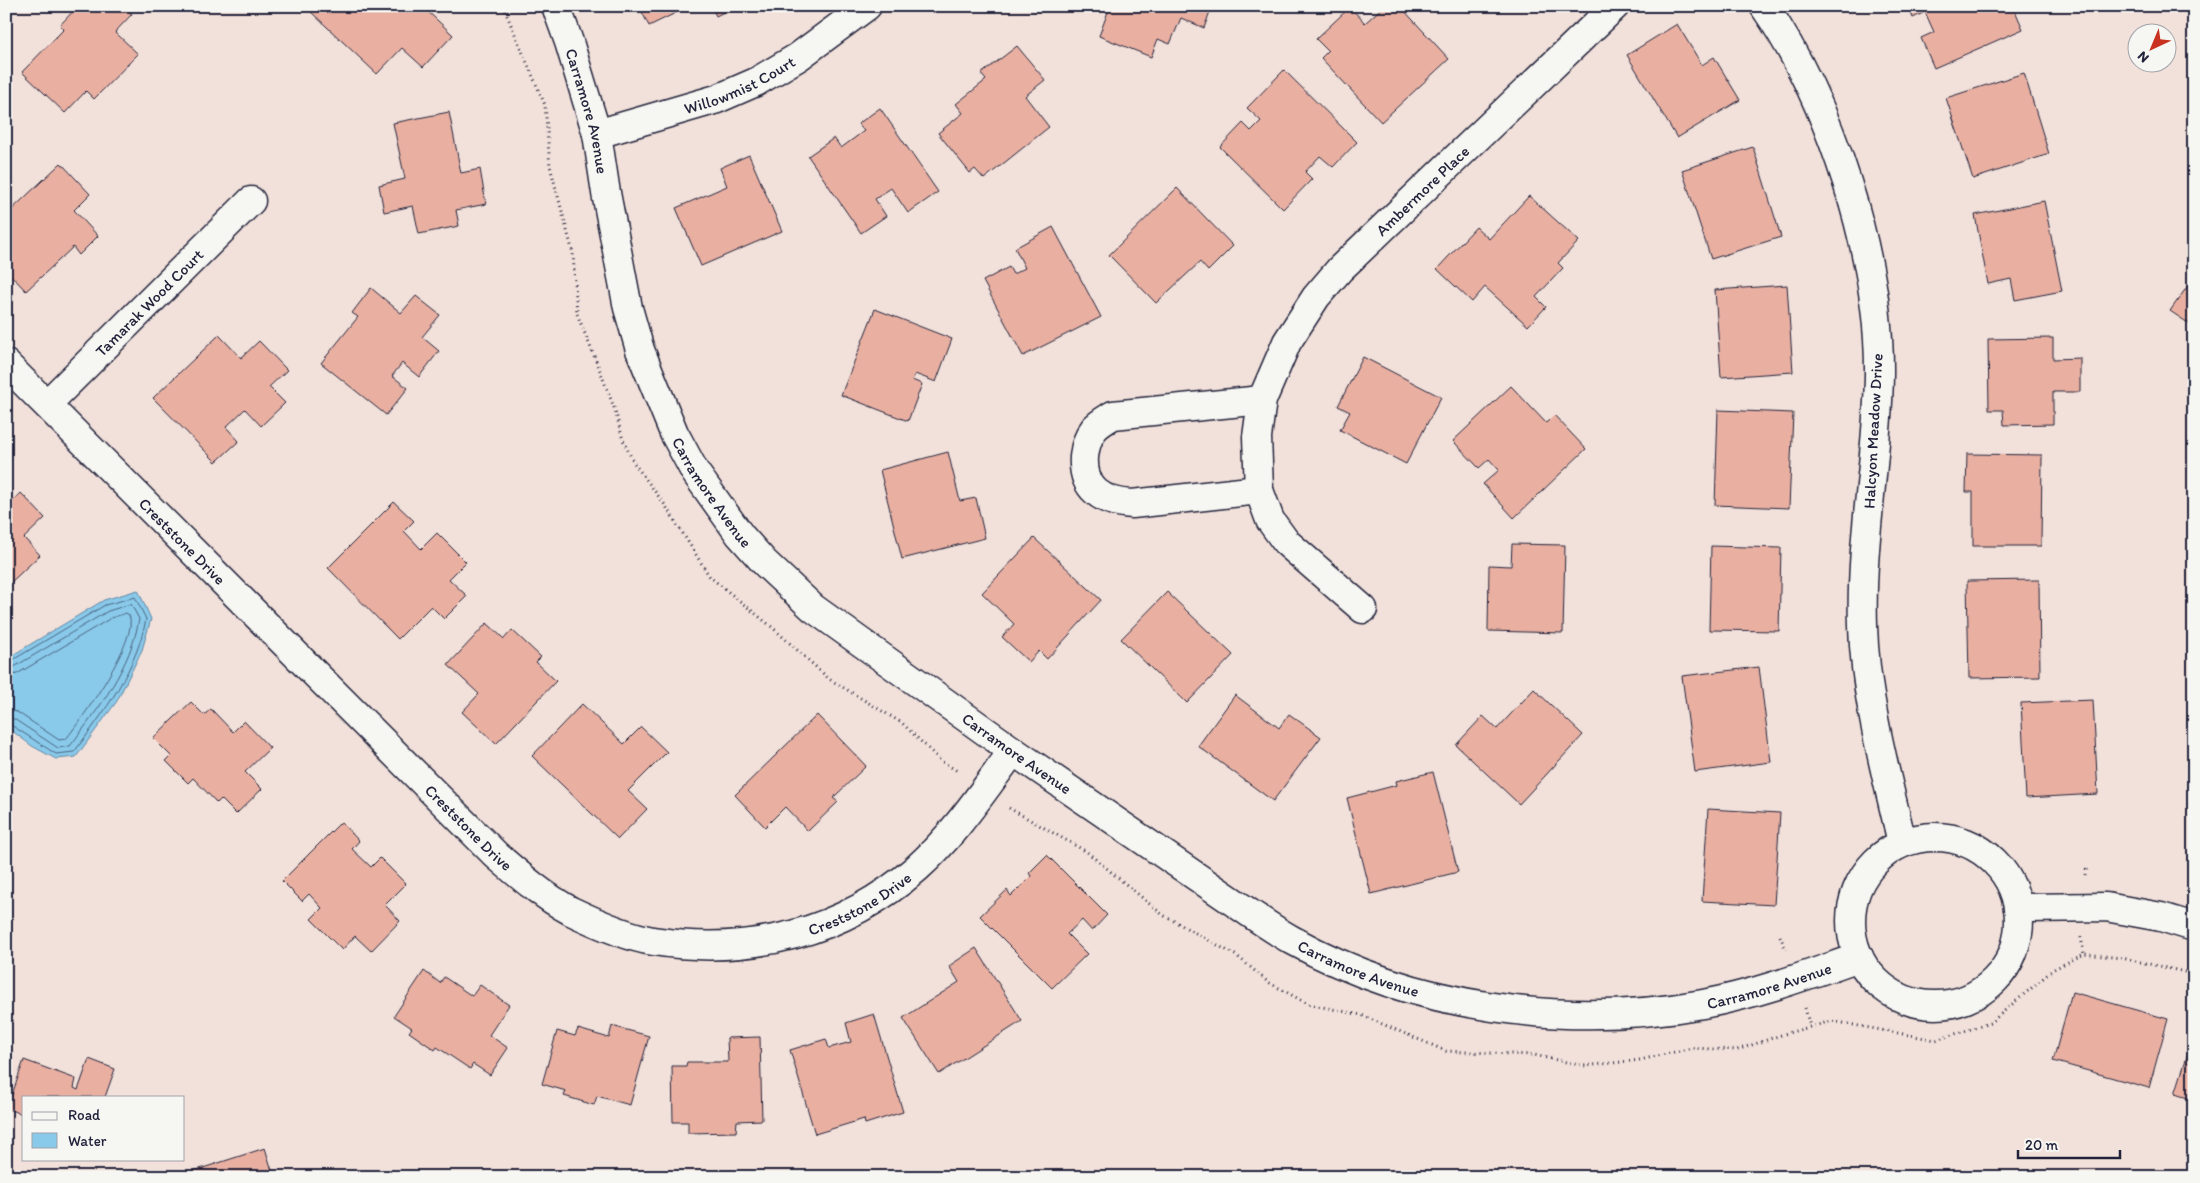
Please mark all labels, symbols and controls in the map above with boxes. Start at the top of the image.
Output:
north arrow [2128,22,2178,72]
street label: Carramore Avenue [562,46,612,175]
text: N [2134,48,2153,66]
street label: Willowmist Court [682,52,798,118]
street label: Ambermore Place [1372,141,1473,239]
street label: Tamarak Wood Court [91,245,207,360]
street label: Halcyon Meadow Drive [1859,353,1887,509]
street label: Carramore Avenue [668,434,756,551]
street label: Creststone Drive [135,494,230,588]
street label: Carramore Avenue [959,708,1075,798]
street label: Creststone Drive [421,780,516,874]
street label: Creststone Drive [806,868,915,939]
street label: Carramore Avenue [1295,935,1421,1001]
street label: Carramore Avenue [1705,958,1834,1013]
legend [22,1096,185,1160]
text: Road [68,1106,101,1124]
scale bar [2018,1128,2120,1160]
text: Water [68,1132,107,1150]
text: 20 m [2025,1136,2059,1154]

